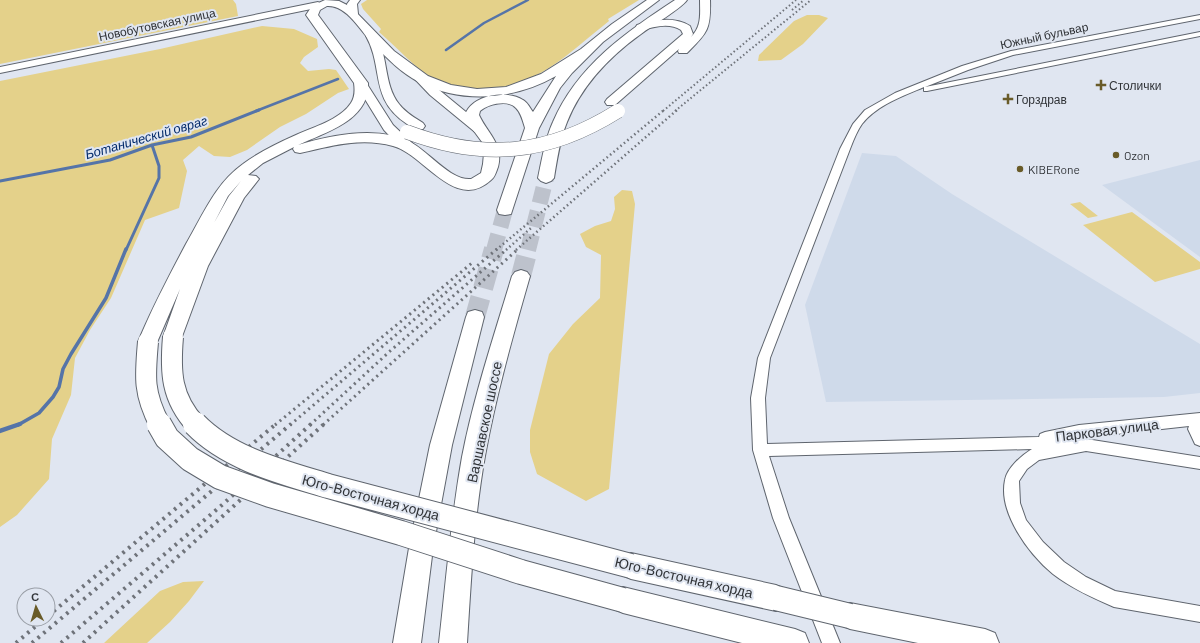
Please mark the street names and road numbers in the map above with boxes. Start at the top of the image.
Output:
street label: Новобутовская улица [97,5,217,44]
street label: Южный бульвар [999,19,1090,52]
street label: Варшавское шоссе [463,360,505,484]
street label: Парковая улица [1055,415,1160,445]
street label: Юго-Восточная хорда [301,470,442,524]
street label: Юго-Восточная хорда [613,553,755,601]

